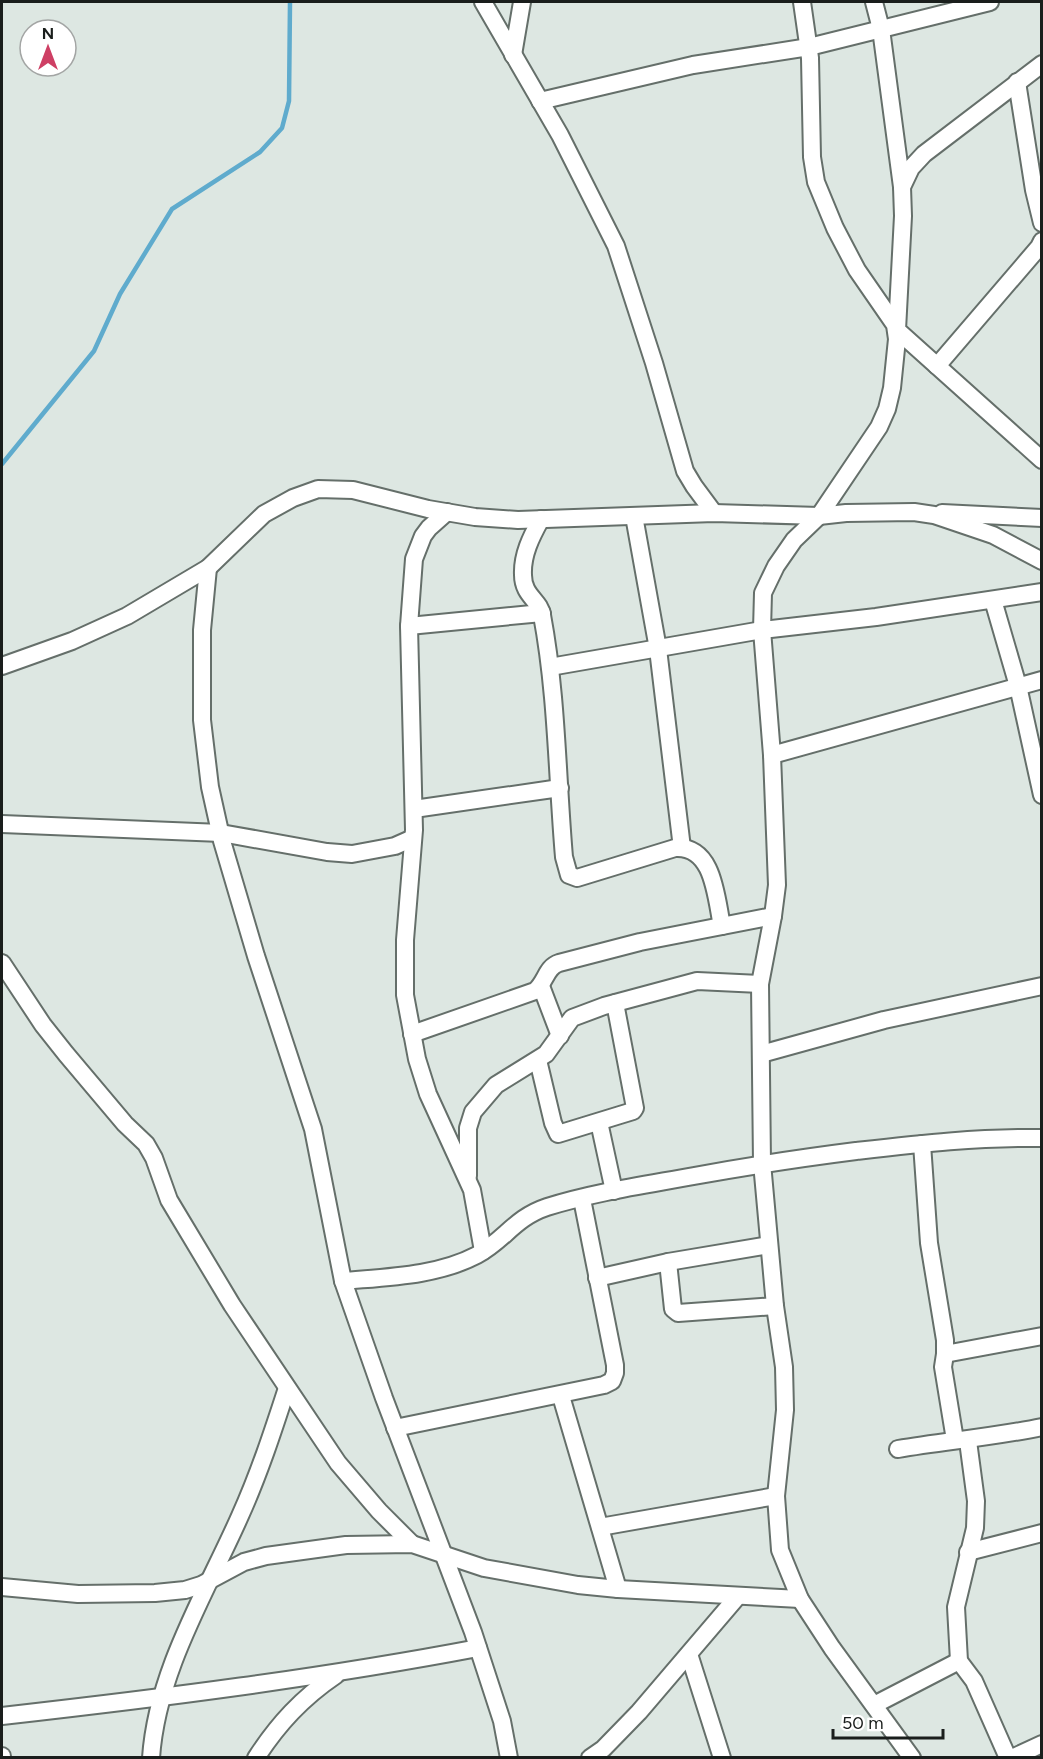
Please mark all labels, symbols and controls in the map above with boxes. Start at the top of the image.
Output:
north arrow [18,18,78,78]
text: N [42,24,54,43]
scale bar [833,1702,942,1740]
text: 50 m [842,1712,884,1734]

